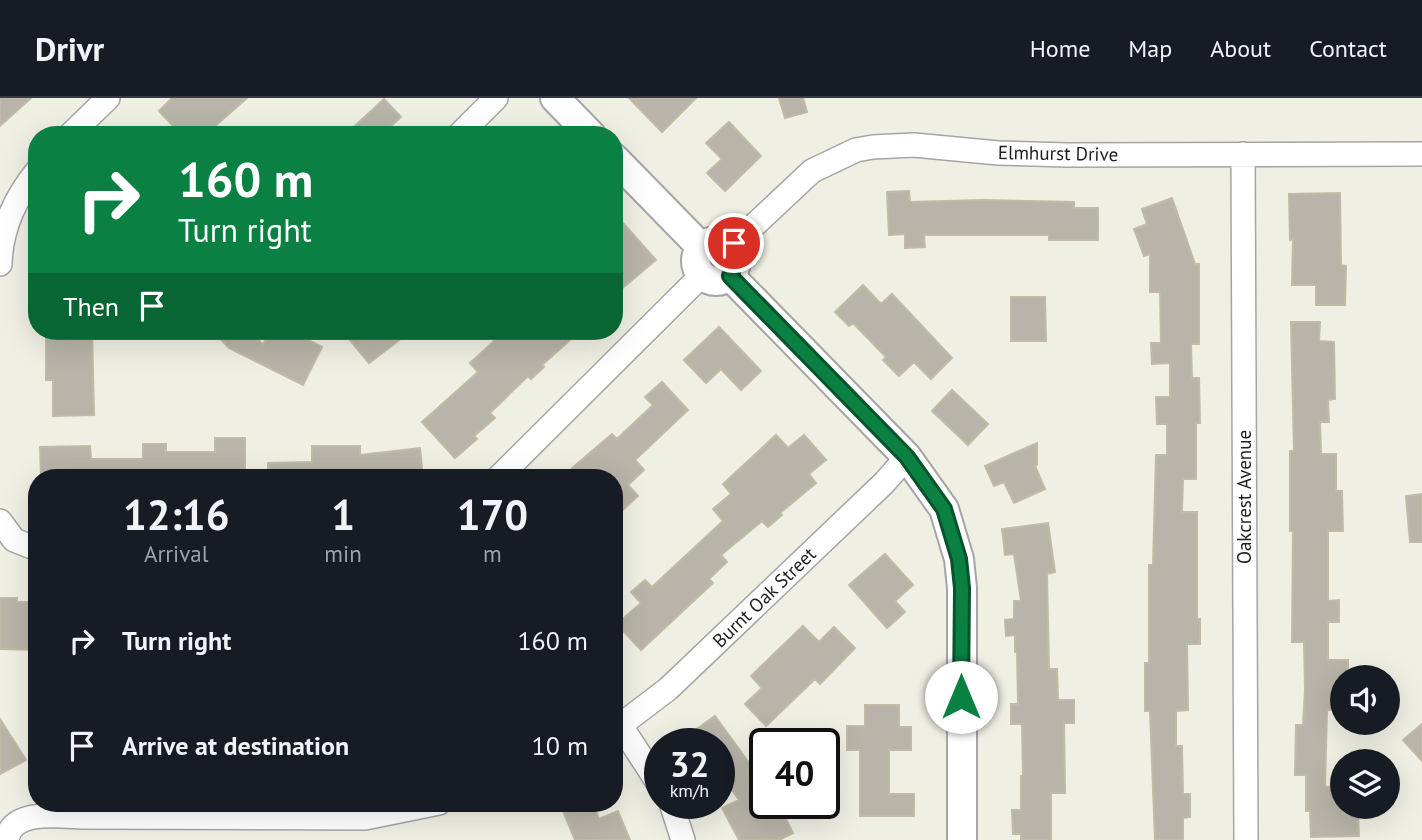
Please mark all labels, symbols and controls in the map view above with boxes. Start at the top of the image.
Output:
text: Drivr [35,27,104,70]
text: Home [1030,33,1090,64]
text: Map [1128,33,1172,64]
text: About [1210,33,1271,64]
text: Contact [1309,33,1387,64]
street label: Elmhurst Drive [998,140,1118,166]
text: 160 m [178,147,313,211]
icon: right [63,154,154,245]
text: Turn right [178,209,312,251]
pin [704,213,764,273]
icon: arrive [715,224,753,262]
icon: arrive [133,287,171,325]
text: Then [63,290,119,323]
street label: Oakcrest Avenue [1232,430,1256,564]
text: 12:16 [123,487,229,542]
text: 1 [331,487,355,542]
text: 170 [457,487,528,542]
text: Arrival [144,539,208,568]
text: min [324,539,362,568]
text: m [483,539,502,568]
street label: Burnt Oak Street [707,541,821,652]
icon: right [63,622,101,660]
text: Turn right [122,624,231,657]
text: 160 m [517,624,588,657]
position arrow [924,660,998,734]
map controls [1330,665,1400,819]
button: sound [1330,665,1400,735]
icon: arrive [63,727,101,765]
speed limit sign: 40 [749,728,840,819]
text: Arrive at destination [122,729,349,762]
text: 10 m [532,729,588,762]
text: 32 [670,741,709,787]
button: layers [1330,749,1400,819]
text: km/h [670,779,709,802]

